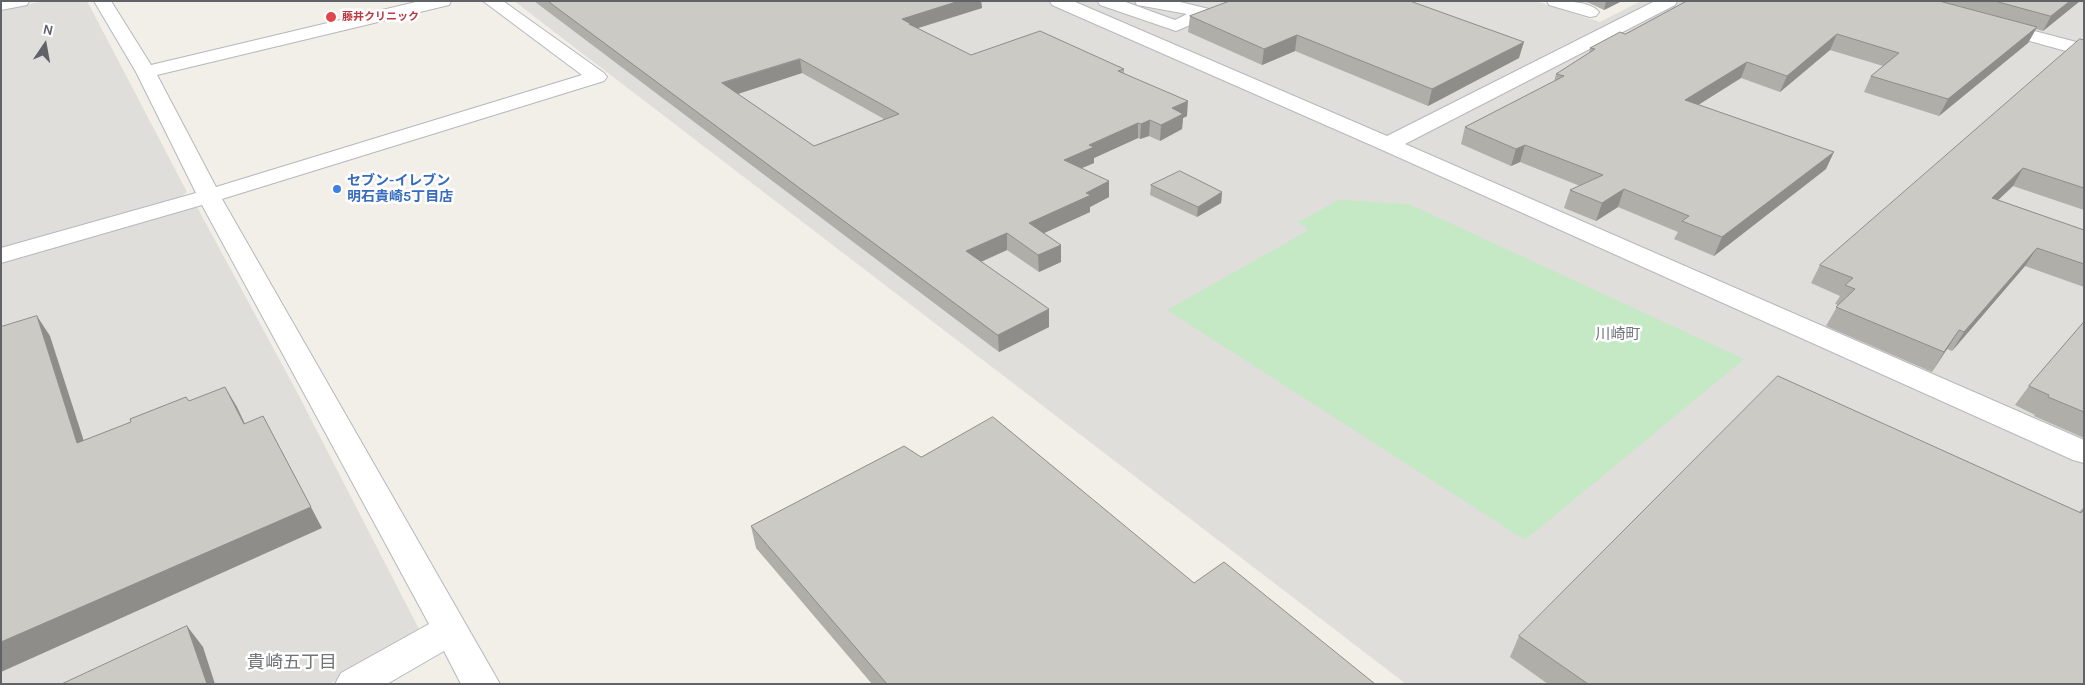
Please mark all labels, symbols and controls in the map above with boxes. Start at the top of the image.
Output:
marker: 藤井クリニック [324,10,338,24]
place label: 藤井クリニック [342,10,419,24]
north arrow [20,20,70,70]
text: N [42,20,55,39]
place label: セブン-イレブン 明石貴崎5丁目店 [347,173,453,206]
marker: セブン-イレブン 明石貴崎5丁目店 [331,183,343,195]
district label: 川崎町 [1596,326,1640,344]
district label: 貴崎五丁目 [247,652,337,674]

